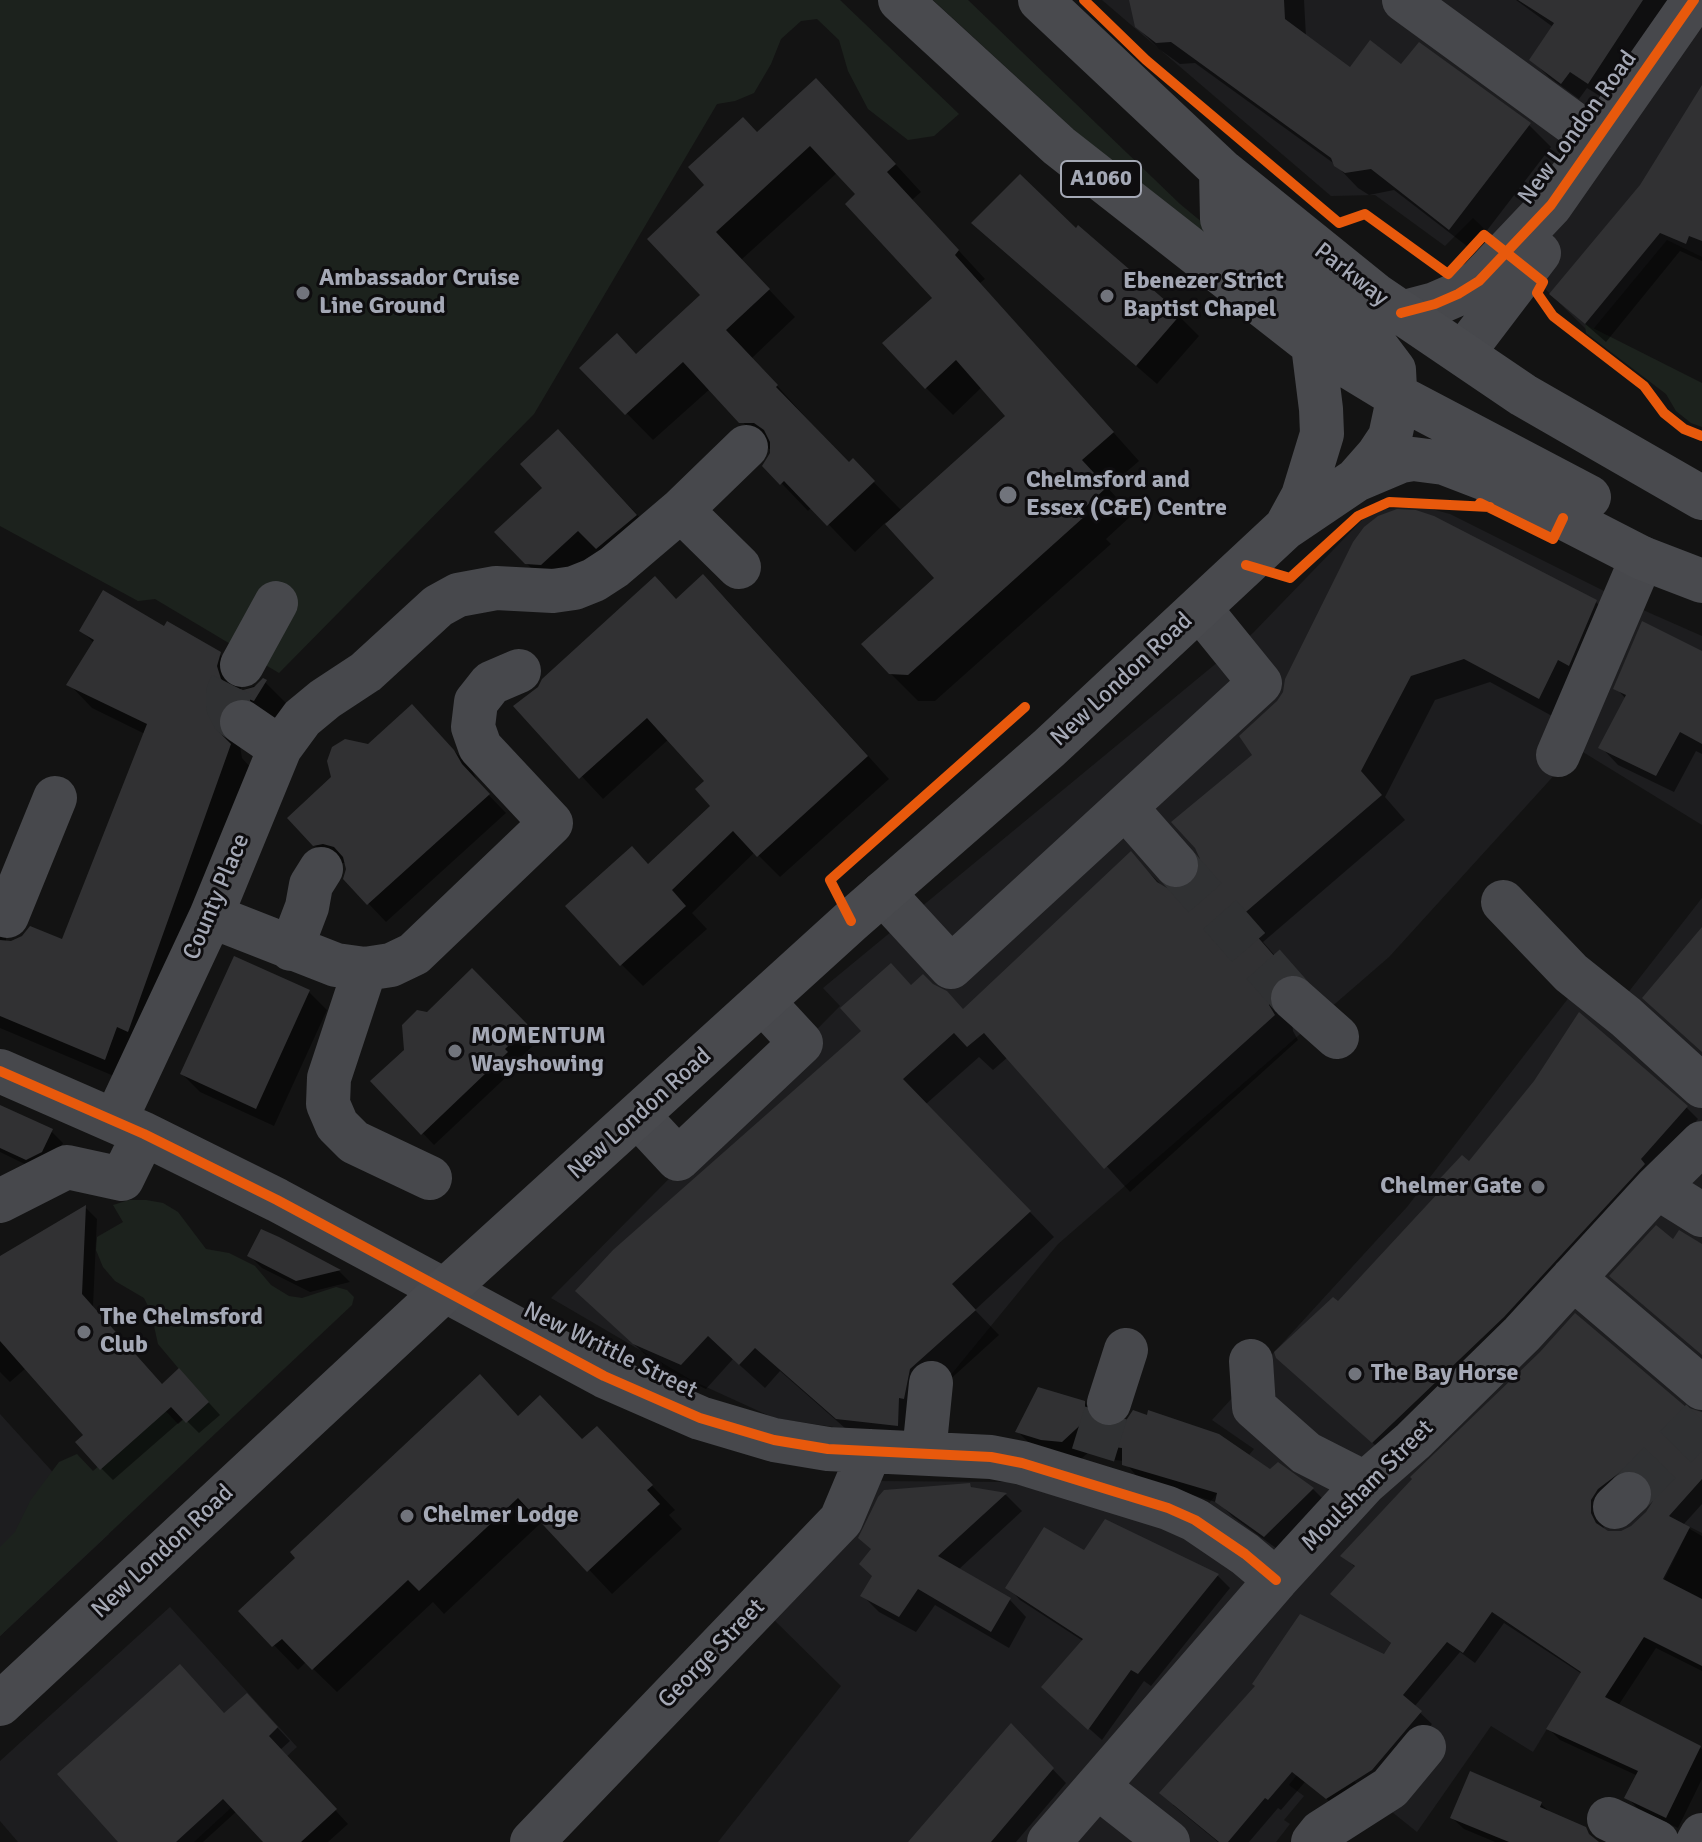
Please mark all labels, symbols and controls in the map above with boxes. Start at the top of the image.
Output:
street label: New London Road [1513,45,1643,211]
road number: A1060 [1061,161,1141,197]
street label: Parkway [1308,237,1394,313]
place label: Ambassador Cruise Line Ground [319,265,520,321]
place label: Ebenezer Strict Baptist Chapel [1123,268,1284,324]
marker: Ambassador Cruise Line Ground [294,284,312,302]
marker: Ebenezer Strict Baptist Chapel [1098,287,1116,305]
place label: Chelmsford and Essex (C&E) Centre [1026,467,1227,523]
marker: Chelmsford and Essex (C&E) Centre [997,484,1019,506]
street label: New London Road [1045,607,1199,753]
street label: County Place [178,830,256,964]
place label: MOMENTUM Wayshowing [471,1023,606,1079]
marker: MOMENTUM Wayshowing [446,1042,464,1060]
street label: New London Road [562,1042,718,1186]
place label: Chelmer Gate [1380,1173,1522,1201]
marker: Chelmer Gate [1529,1178,1547,1196]
street label: New Writtle Street [518,1296,702,1406]
place label: The Chelmsford Club [100,1304,263,1360]
marker: The Chelmsford Club [75,1323,93,1341]
place label: The Bay Horse [1371,1360,1519,1388]
marker: The Bay Horse [1346,1365,1364,1383]
street label: Moulsham Street [1296,1414,1440,1558]
street label: New London Road [86,1479,240,1625]
place label: Chelmer Lodge [423,1502,579,1530]
marker: Chelmer Lodge [398,1507,416,1525]
street label: George Street [653,1593,771,1715]

